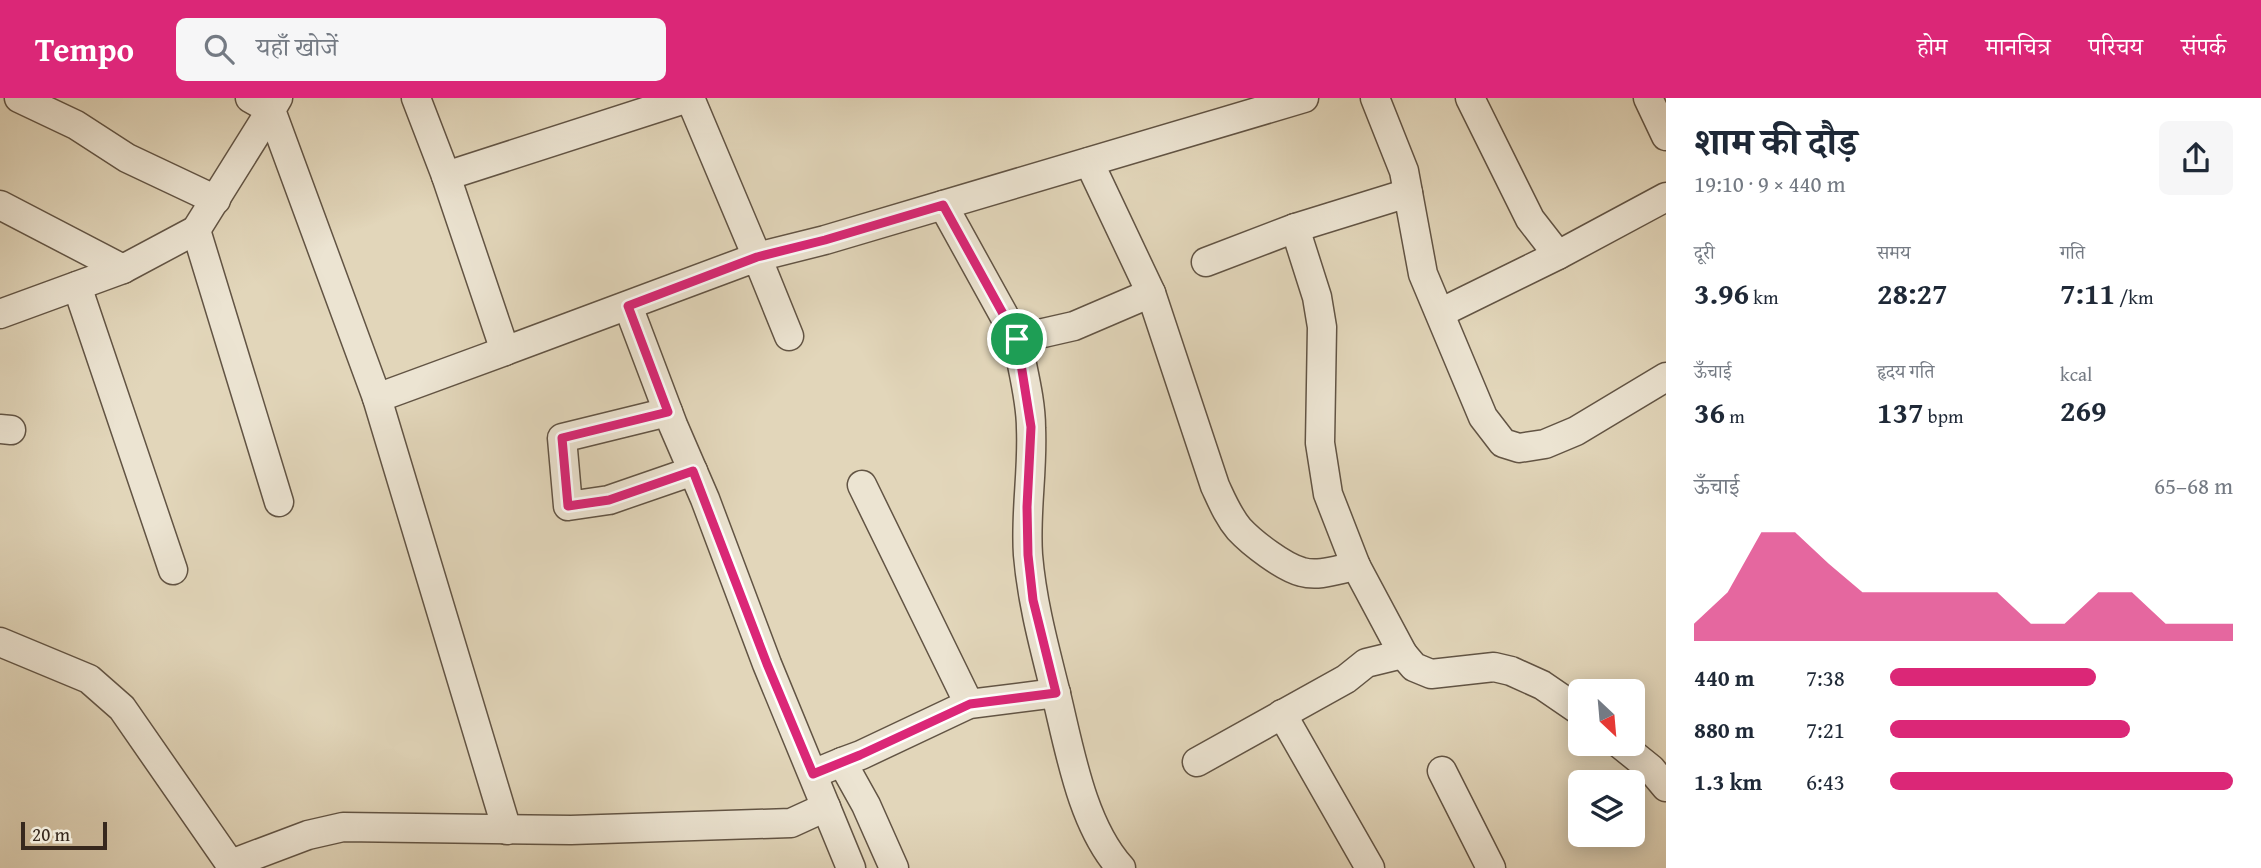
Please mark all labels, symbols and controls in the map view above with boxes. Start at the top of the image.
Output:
search box [176,18,666,81]
text: Tempo [35,25,134,73]
text: यहाँ खोजें [256,27,338,66]
text: होम [1917,29,1947,64]
text: मानचित्र [1985,29,2051,64]
text: परिचय [2089,29,2143,64]
text: संपर्क [2181,29,2226,64]
icon: search [200,30,238,68]
text: शाम की दौड़ [1694,113,1857,169]
button: share [2159,121,2233,195]
text: 19:10 · 9 × 440 m [1694,167,1846,200]
text: दूरी [1694,238,1715,266]
text: समय [1877,238,1910,266]
text: गति [2060,238,2085,266]
text: 3.96 [1694,271,1749,315]
text: 28:27 [1877,271,1948,315]
text: 7:11 [2060,271,2115,315]
text: km [1749,283,1778,311]
text: /km [2115,283,2153,311]
pin [987,309,1047,369]
icon: arrive [998,320,1036,358]
text: ऊँचाई [1694,357,1731,385]
text: हृदय गति [1877,357,1934,385]
text: kcal [2060,360,2092,388]
text: 269 [2060,388,2107,432]
text: 36 [1694,390,1725,434]
text: 137 [1877,390,1924,434]
text: m [1725,402,1745,430]
text: bpm [1924,402,1963,430]
text: ऊँचाई [1694,469,1739,502]
text: 65–68 m [2154,469,2233,502]
text: 440 m [1694,661,1755,694]
text: 7:38 [1806,661,1845,694]
north arrow [1568,679,1645,756]
map controls [1568,679,1645,847]
text: 880 m [1694,713,1755,746]
text: 7:21 [1806,713,1845,746]
text: 1.3 km [1694,765,1762,798]
text: 6:43 [1806,765,1845,798]
button: layers [1568,770,1645,847]
scale bar [21,819,107,851]
text: 20 m [32,820,70,848]

